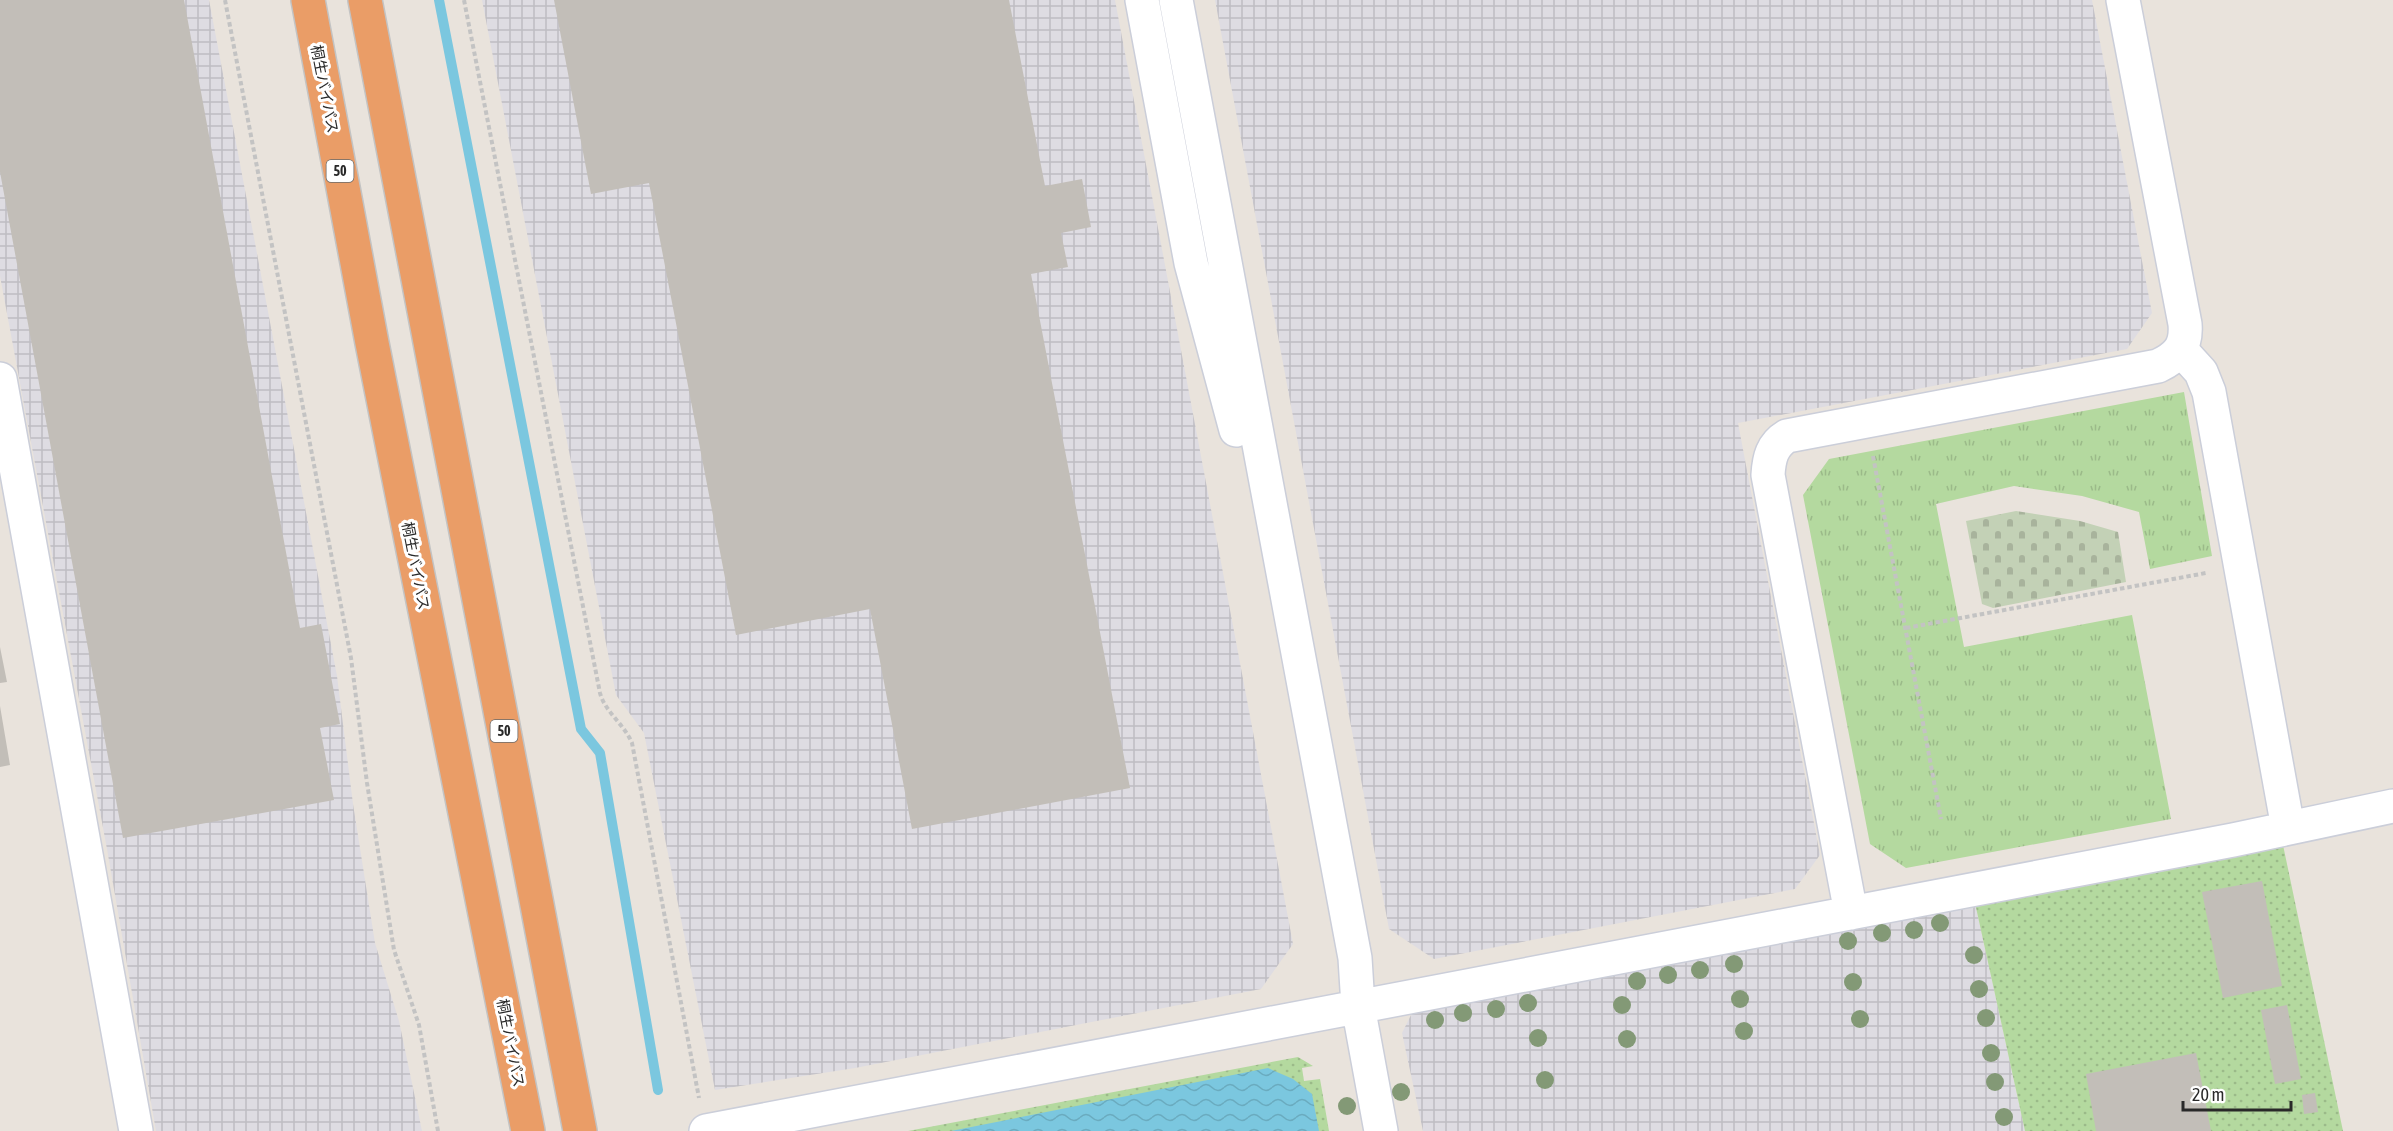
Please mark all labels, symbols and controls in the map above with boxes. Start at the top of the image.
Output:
street label: 桐生バイパス [308,43,342,135]
road number: 50 [326,160,354,182]
street label: 桐生バイパス [399,520,433,612]
road number: 50 [490,720,518,742]
street label: 桐生バイパス [494,997,528,1089]
scale bar [2183,1074,2291,1112]
text: 20 m [2192,1084,2224,1105]

